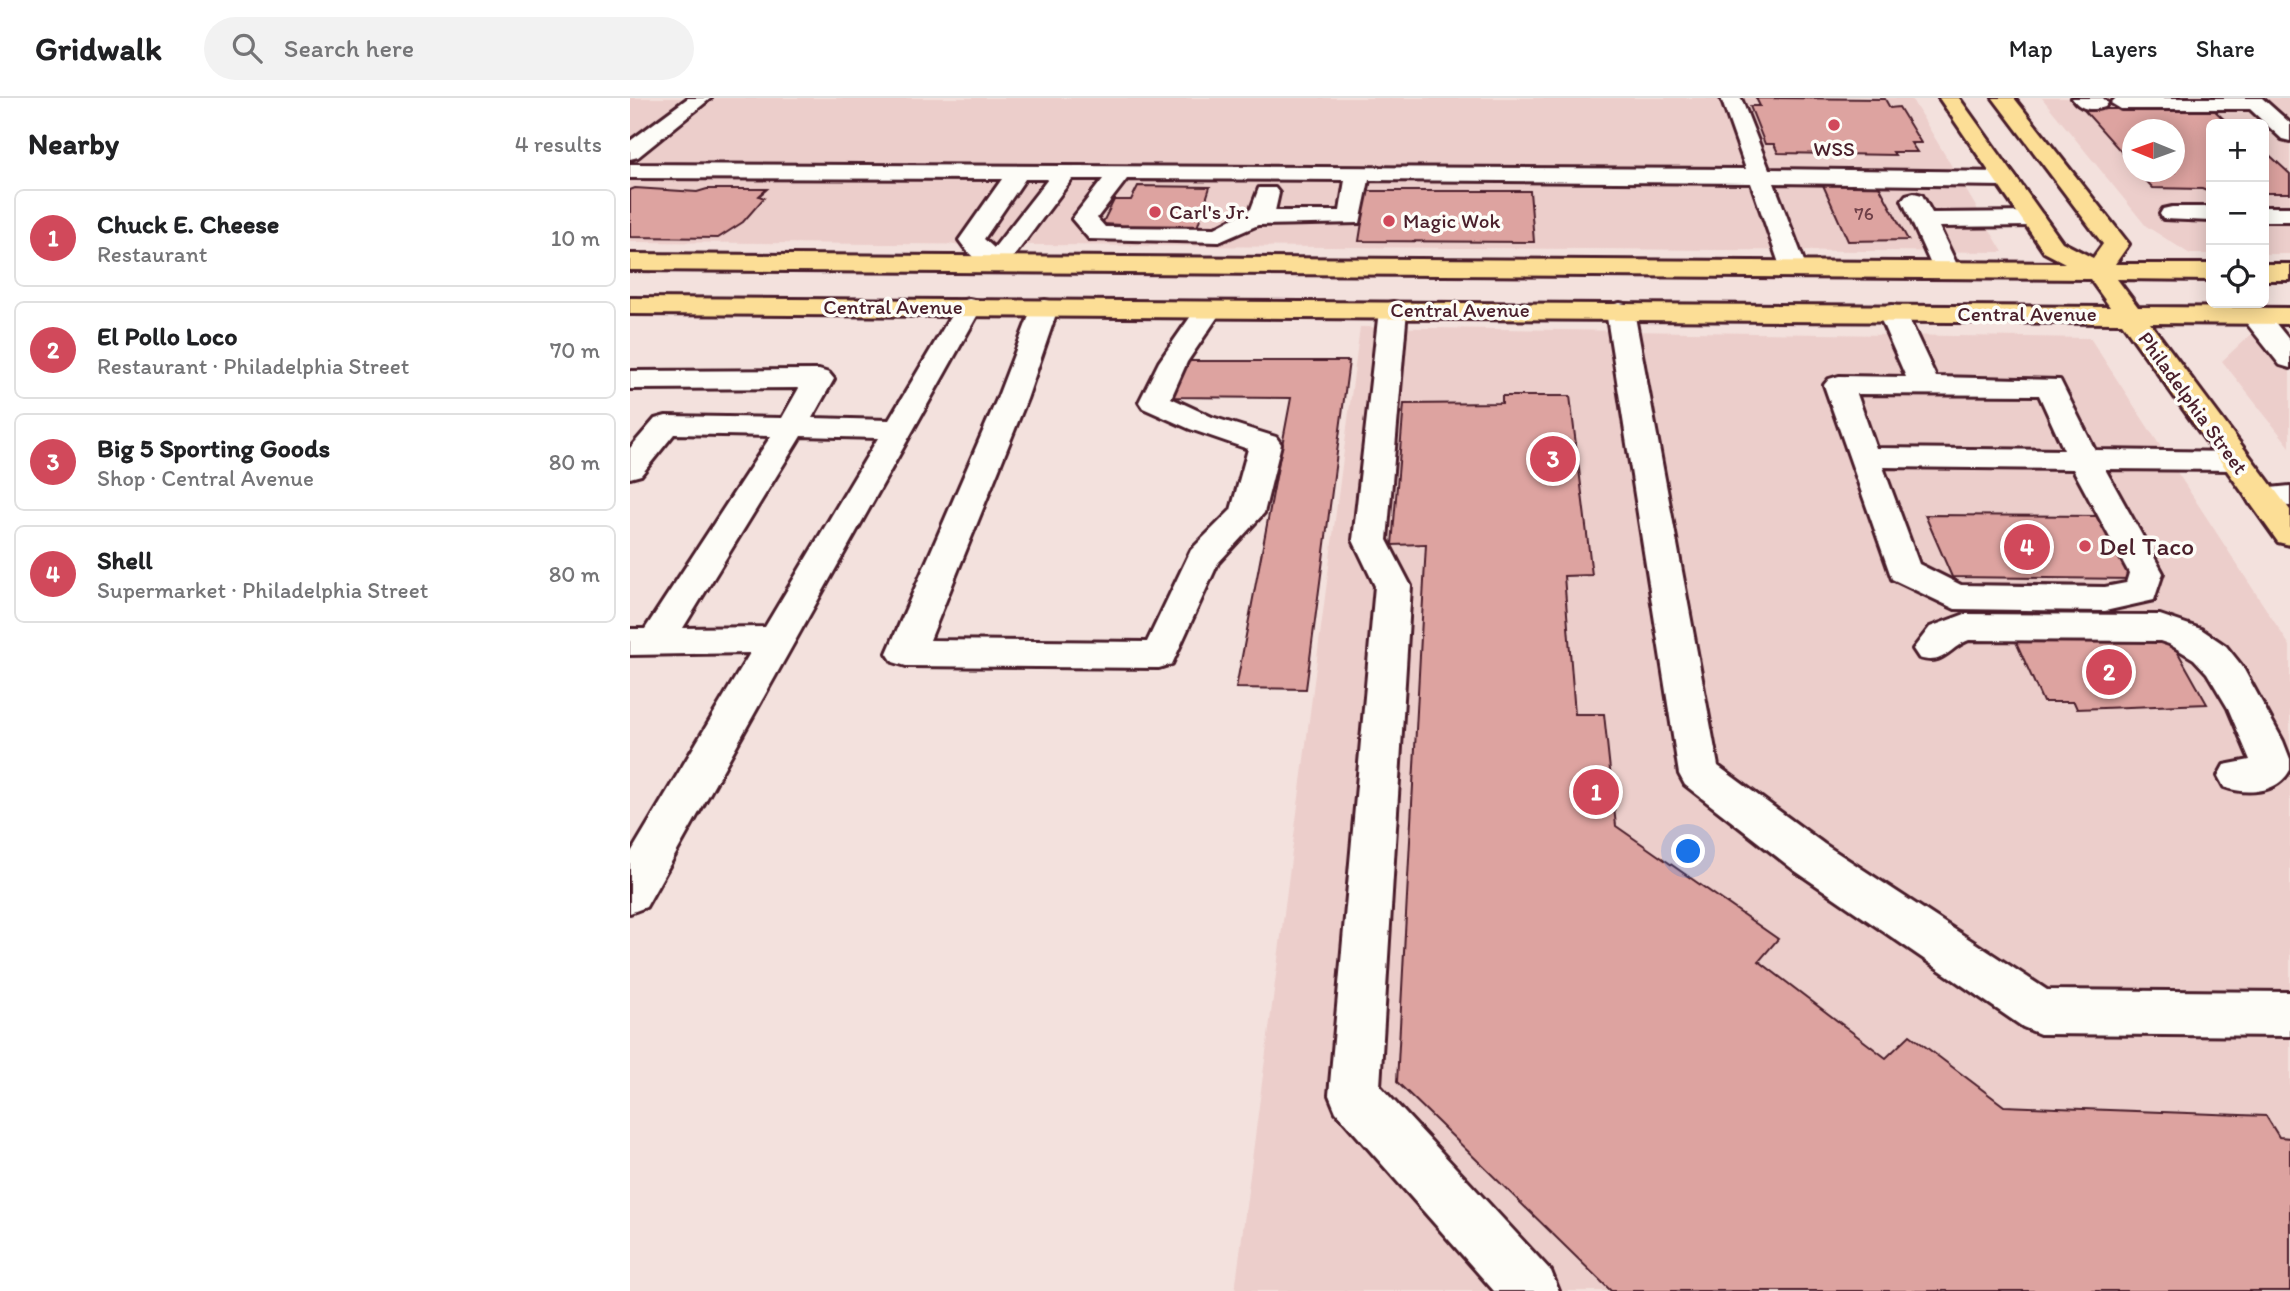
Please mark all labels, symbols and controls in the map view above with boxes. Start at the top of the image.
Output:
search box [204,17,694,80]
text: Gridwalk [35,29,162,68]
icon: search [228,29,266,67]
text: Search here [284,32,414,64]
text: Map [2009,34,2053,63]
text: Layers [2091,34,2158,63]
text: Share [2196,34,2255,63]
marker: WSS [1826,117,1842,133]
north arrow [2122,119,2185,182]
map controls [2206,119,2269,308]
button: + [2206,119,2269,182]
text: Nearby [28,125,119,162]
text: 4 results [515,130,602,158]
place label: WSS [1813,136,1855,161]
button: − [2206,182,2269,245]
place label: Carl's Jr. [1169,199,1250,224]
house number: 76 [1854,202,1874,225]
marker: Carl's Jr. [1147,204,1163,220]
text: Chuck E. Cheese [97,208,279,240]
place label: Magic Wok [1403,208,1500,233]
marker: Magic Wok [1381,213,1397,229]
text: 1 [48,224,58,252]
text: 10 m [551,224,600,252]
text: Restaurant [97,240,207,268]
button: locate [2206,245,2269,308]
street label: Central Avenue [823,294,963,319]
street label: Central Avenue [1390,297,1530,322]
street label: Central Avenue [1957,301,2097,326]
text: El Pollo Loco [97,320,238,352]
street label: Philadelphia Street [2133,327,2254,479]
text: 2 [47,336,59,364]
text: 70 m [550,336,600,364]
text: Restaurant · Philadelphia Street [97,352,409,380]
text: Big 5 Sporting Goods [97,432,330,464]
pin: 3 [1530,433,1576,485]
text: 3 [47,448,59,476]
text: 80 m [549,448,600,476]
text: Shop · Central Avenue [97,464,314,492]
pin: 4 [2004,521,2050,573]
place label: Del Taco [2099,530,2194,562]
marker: Del Taco [2077,538,2093,554]
text: Shell [97,544,153,576]
text: 4 [46,560,60,588]
text: 80 m [549,560,600,588]
text: Supermarket · Philadelphia Street [97,576,428,604]
pin: 2 [2086,646,2132,698]
pin: 1 [1573,766,1619,818]
your location [1671,834,1705,868]

